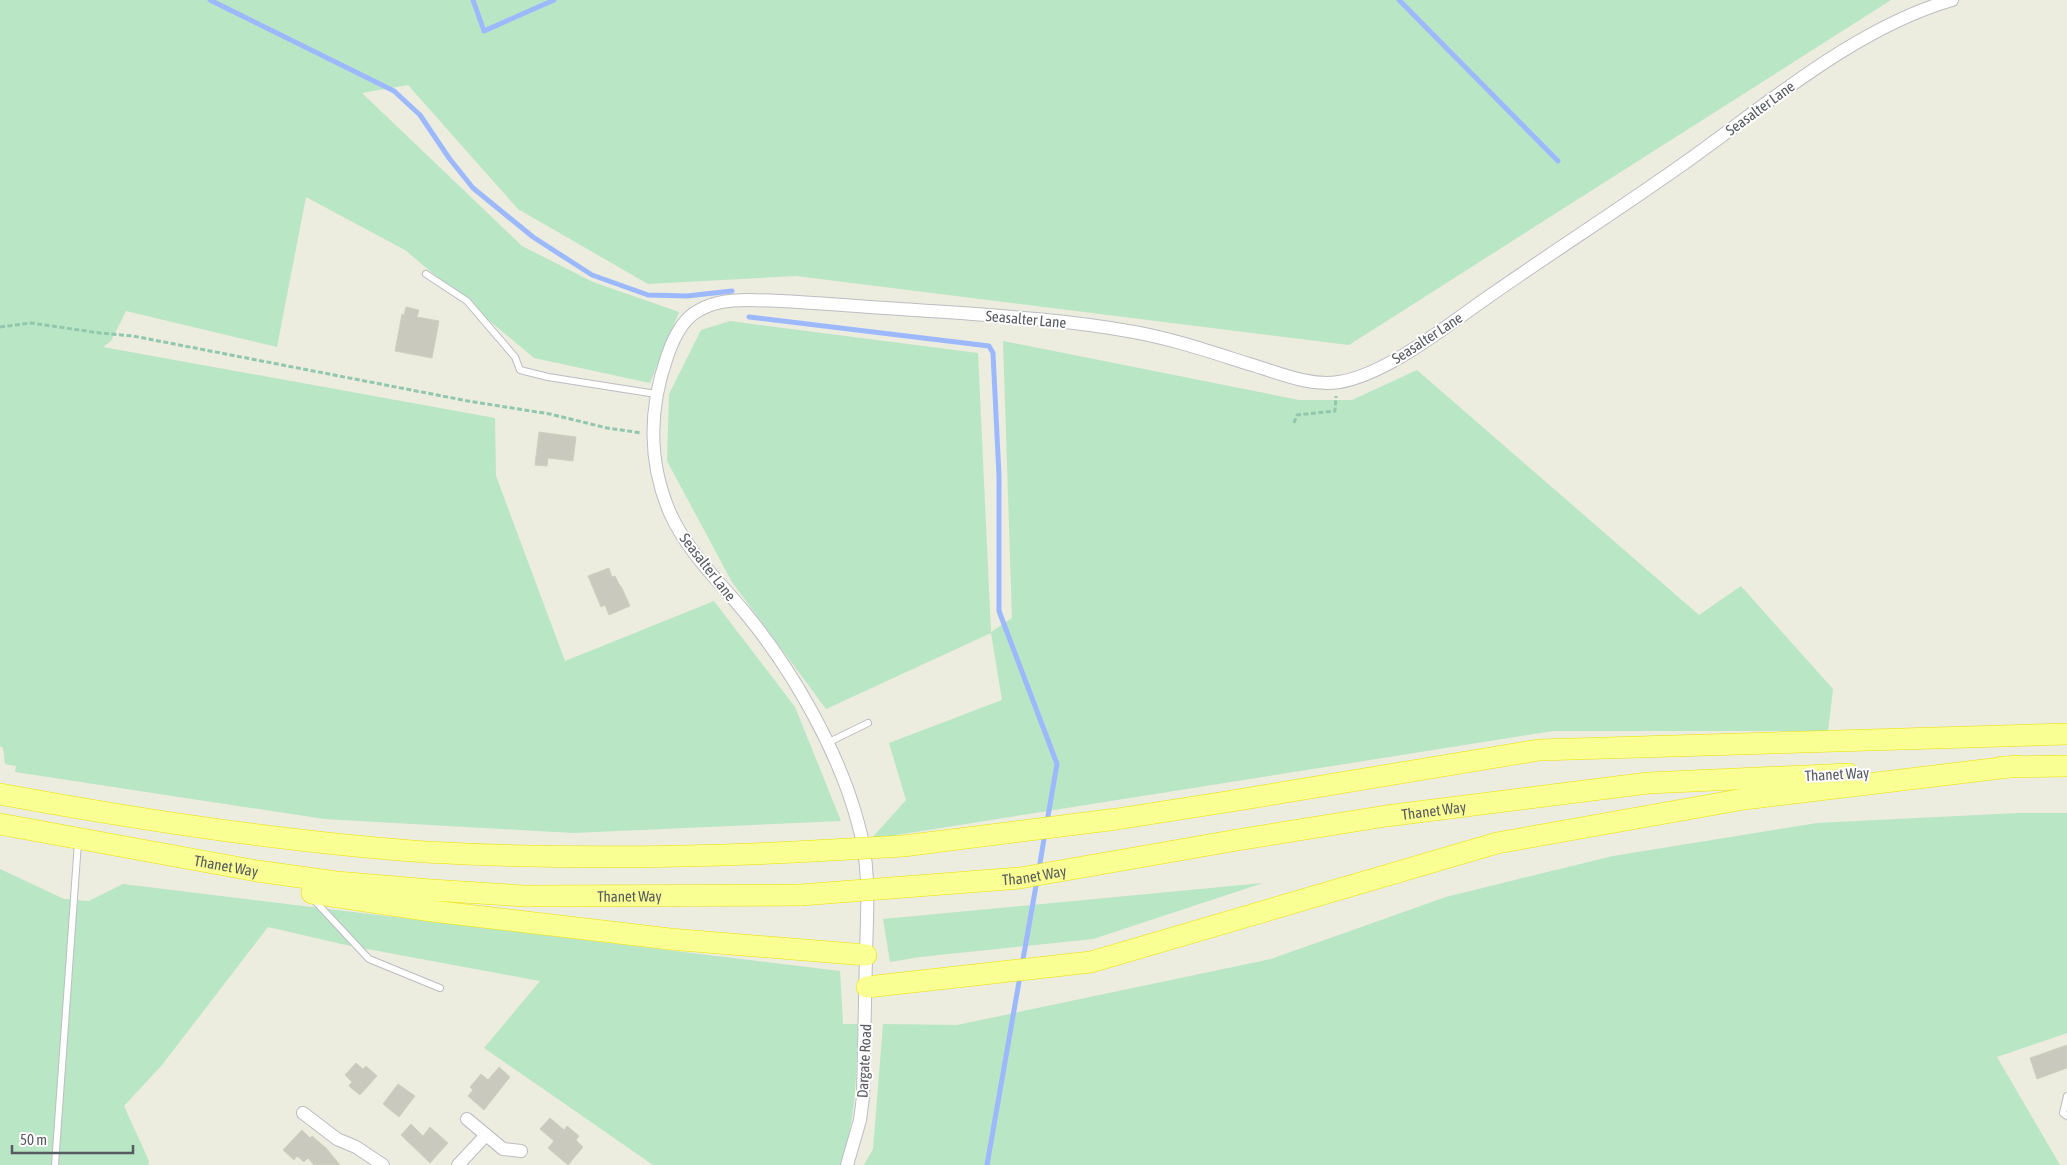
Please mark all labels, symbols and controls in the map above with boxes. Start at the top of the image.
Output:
street label: Seasalter Lane [1722,77,1798,139]
street label: Seasalter Lane [985,307,1067,331]
street label: Seasalter Lane [1389,309,1466,367]
street label: Seasalter Lane [676,530,740,604]
street label: Thanet Way [1804,764,1870,784]
street label: Thanet Way [1401,798,1467,822]
street label: Thanet Way [193,851,260,880]
street label: Thanet Way [1001,862,1067,888]
street label: Thanet Way [597,887,662,904]
street label: Dargate Road [854,1024,874,1098]
scale bar [12,1122,134,1154]
text: 50 m [20,1131,47,1148]

